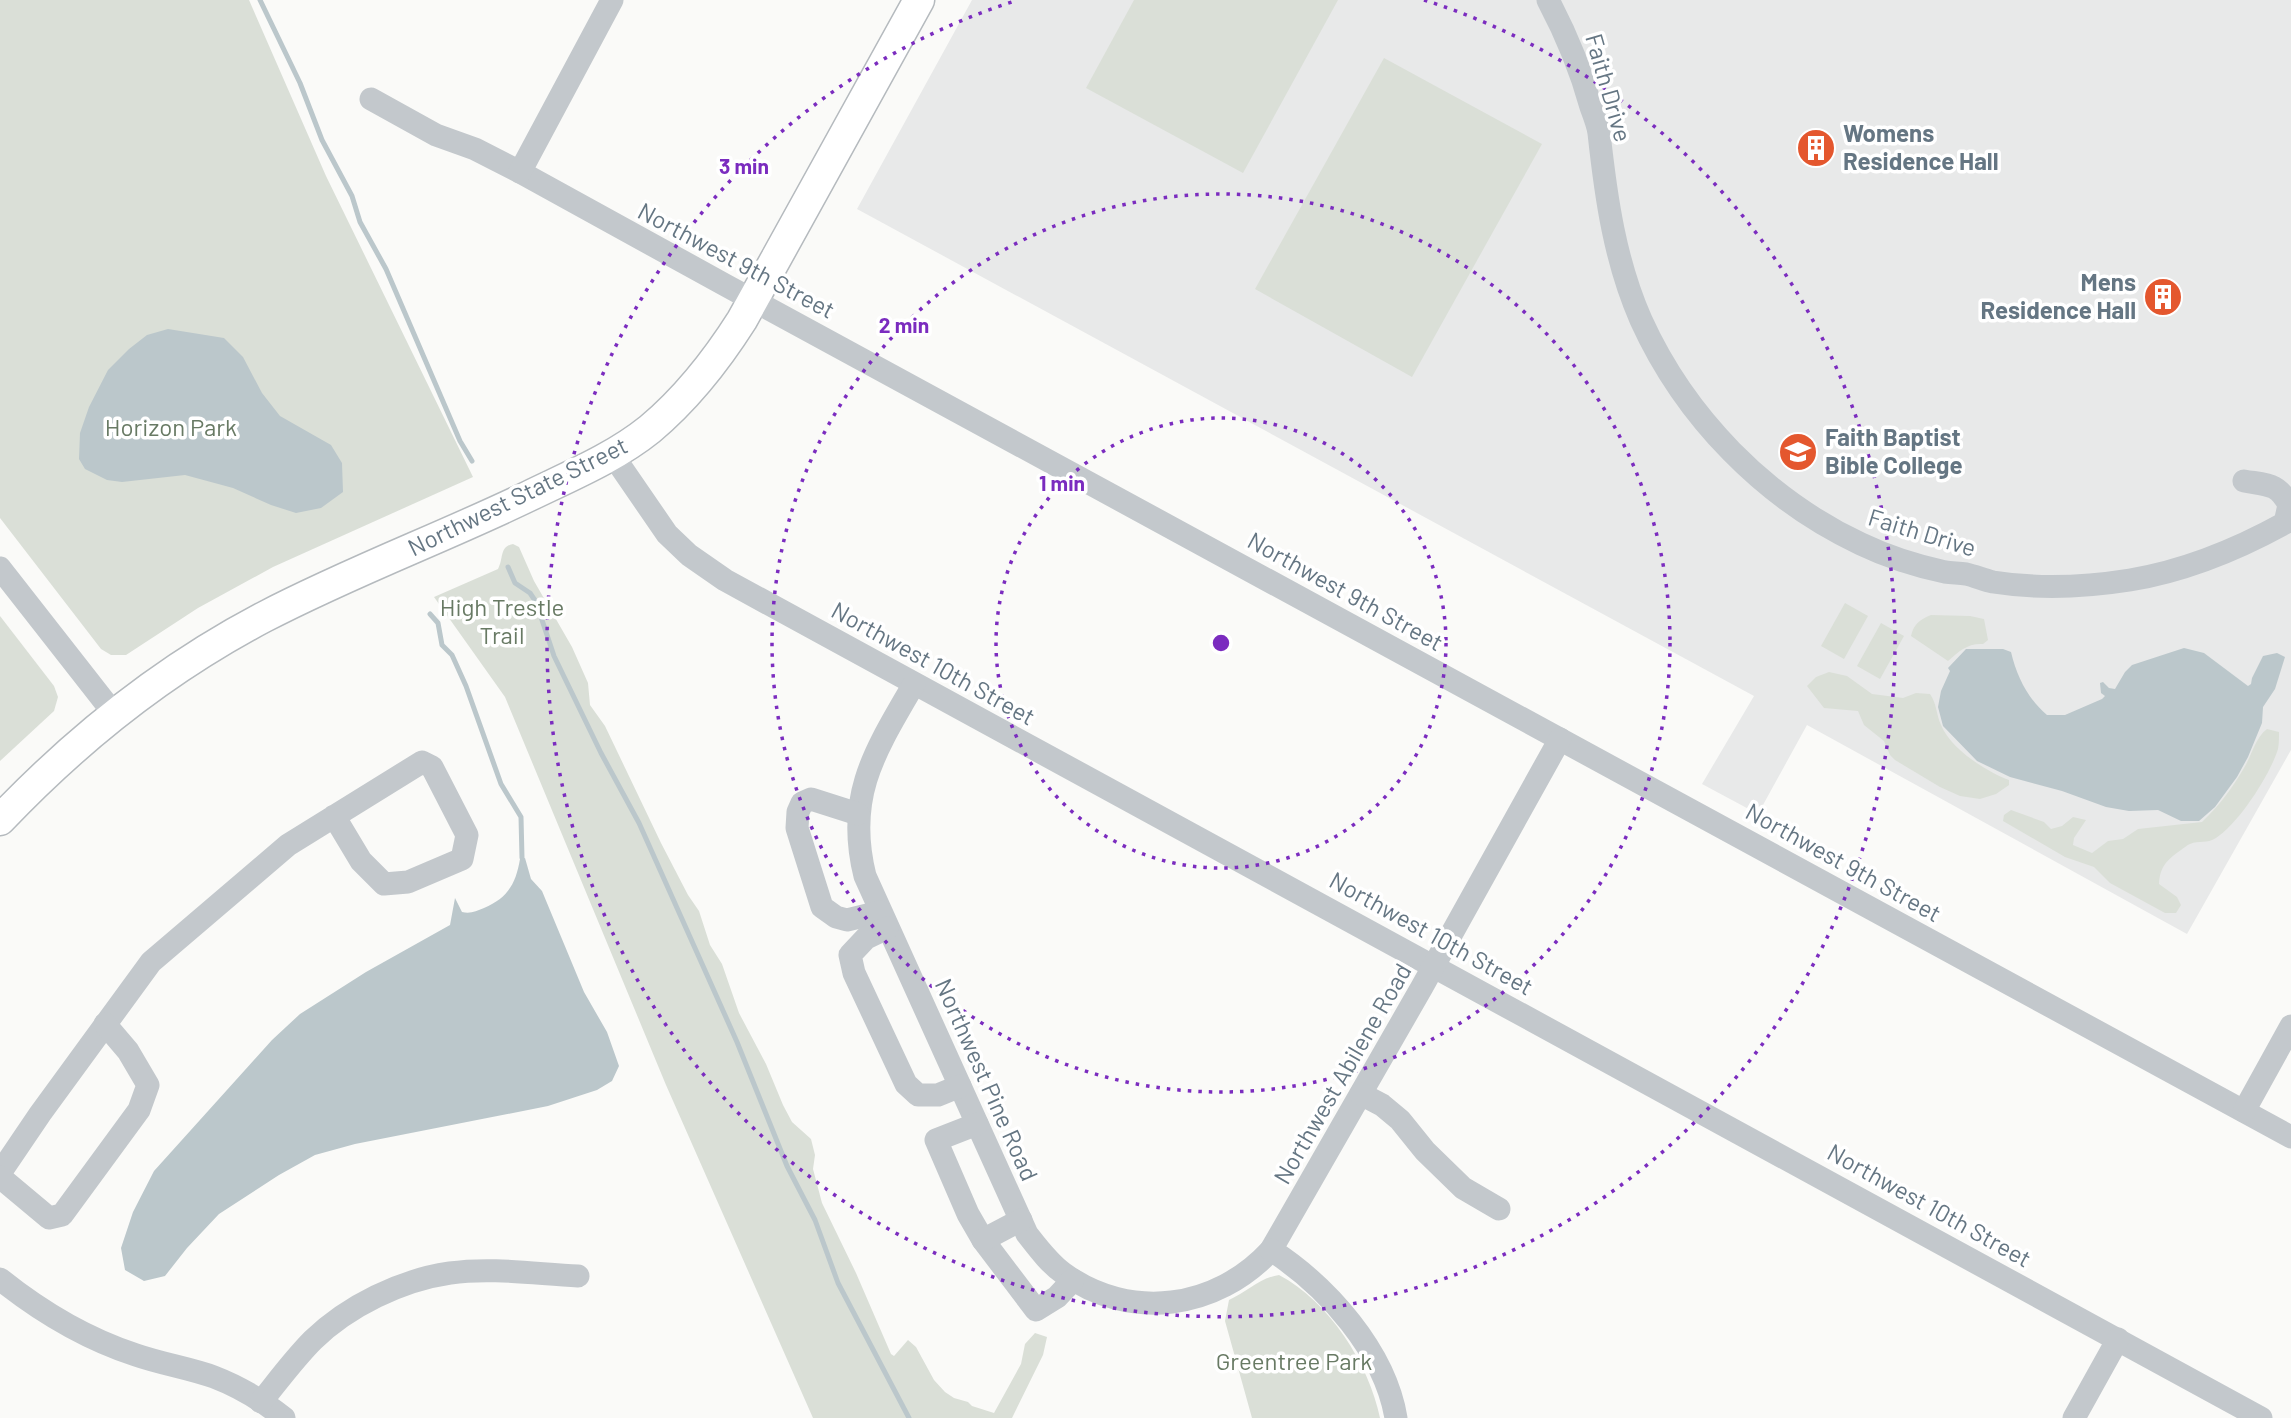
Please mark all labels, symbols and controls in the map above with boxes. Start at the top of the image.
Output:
street label: Faith Drive [1580,30,1639,145]
place label: Womens Residence Hall [1843,118,1999,175]
building icon: Womens Residence Hall [1795,127,1837,169]
text: 3 min [719,153,769,178]
street label: Northwest 9th Street [633,195,840,324]
place label: Mens Residence Hall [1980,267,2136,324]
building icon: Mens Residence Hall [2142,276,2184,318]
text: 2 min [879,312,929,337]
park label: Horizon Park [105,412,237,441]
place label: Faith Baptist Bible College [1825,422,1963,479]
street label: Northwest State Street [403,430,632,561]
school or university icon: Faith Baptist Bible College [1777,431,1819,473]
text: 1 min [1039,470,1085,495]
street label: Faith Drive [1865,501,1980,562]
street label: Northwest 9th Street [1243,525,1448,656]
park label: High Trestle Trail [440,592,564,649]
street label: Northwest 10th Street [827,595,1041,731]
centre of rings [1209,631,1233,655]
street label: Northwest 9th Street [1741,796,1946,927]
street label: Northwest 10th Street [1325,865,1539,1001]
street label: Northwest Abilene Road [1267,958,1417,1189]
street label: Northwest Pine Road [930,974,1045,1185]
street label: Northwest 10th Street [1823,1137,2037,1273]
park label: Greentree Park [1216,1346,1372,1375]

